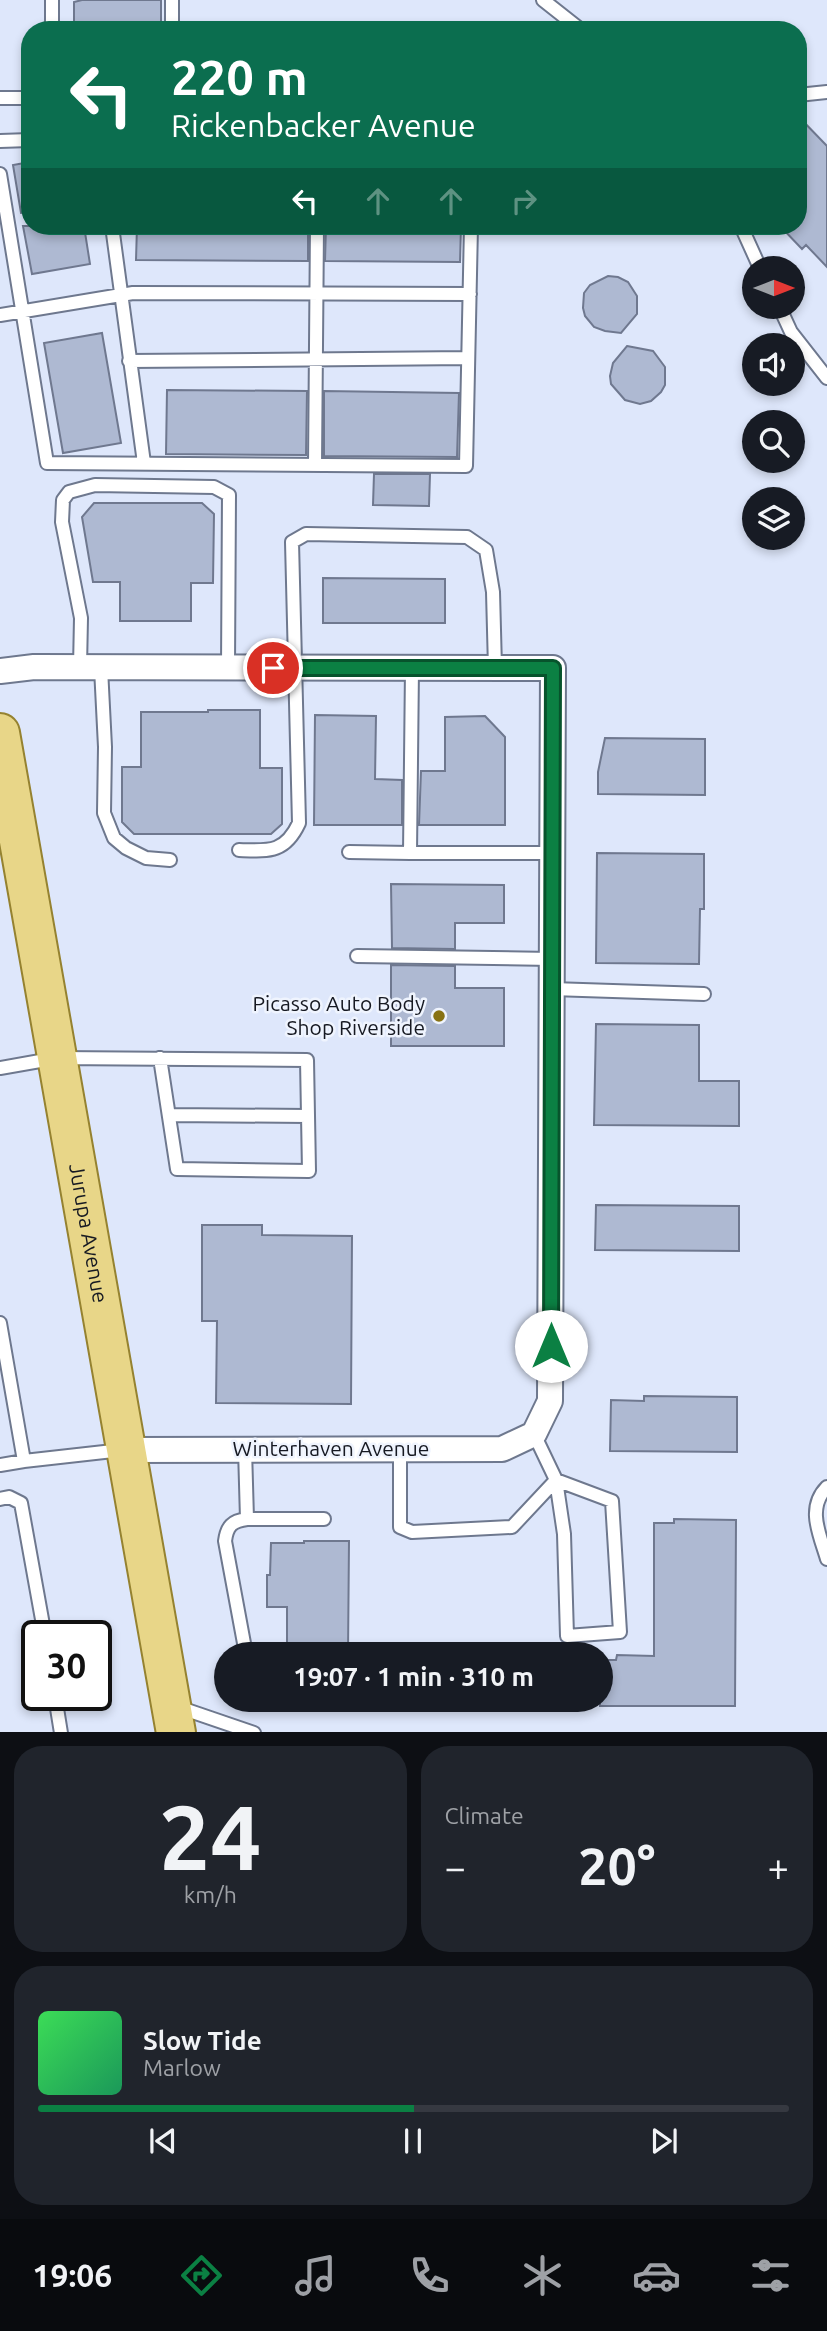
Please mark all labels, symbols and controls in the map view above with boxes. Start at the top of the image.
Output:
icon: left [56,49,147,140]
text: 220 m [171,49,308,104]
text: Rickenbacker Avenue [171,107,476,143]
icon: left [286,182,324,220]
icon: ahead [359,182,397,220]
icon: ahead [432,182,470,220]
icon: right [505,182,543,220]
north arrow [742,256,805,318]
map controls [742,256,805,550]
button: sound [742,333,805,396]
button: search [742,410,805,473]
button: layers [742,487,805,550]
pin [243,638,303,698]
icon: arrive [254,649,292,687]
place label: Picasso Auto Body Shop Riverside [253,991,425,1039]
marker: Picasso Auto Body Shop Riverside [431,1008,447,1024]
street label: Jurupa Avenue [65,1162,113,1305]
position arrow [514,1309,588,1383]
street label: Winterhaven Avenue [233,1436,429,1460]
speed limit sign: 30 [21,1620,112,1711]
text: 19:07 · 1 min · 310 m [293,1662,534,1691]
text: 24 [159,1785,262,1887]
text: Climate [445,1803,524,1828]
text: 20° [578,1837,655,1895]
text: − [445,1846,466,1888]
text: + [768,1846,789,1888]
text: km/h [184,1882,237,1907]
text: Slow Tide [143,2026,262,2055]
text: Marlow [143,2055,221,2080]
icon: previous [144,2122,182,2160]
icon: pause [394,2122,432,2160]
icon: next [645,2122,683,2160]
icon: directions [177,2251,226,2300]
icon: music [291,2251,340,2300]
icon: phone [405,2251,454,2300]
icon: climate [518,2251,567,2300]
icon: car [632,2251,681,2300]
icon: filters [746,2251,795,2300]
text: 19:06 [32,2257,112,2293]

